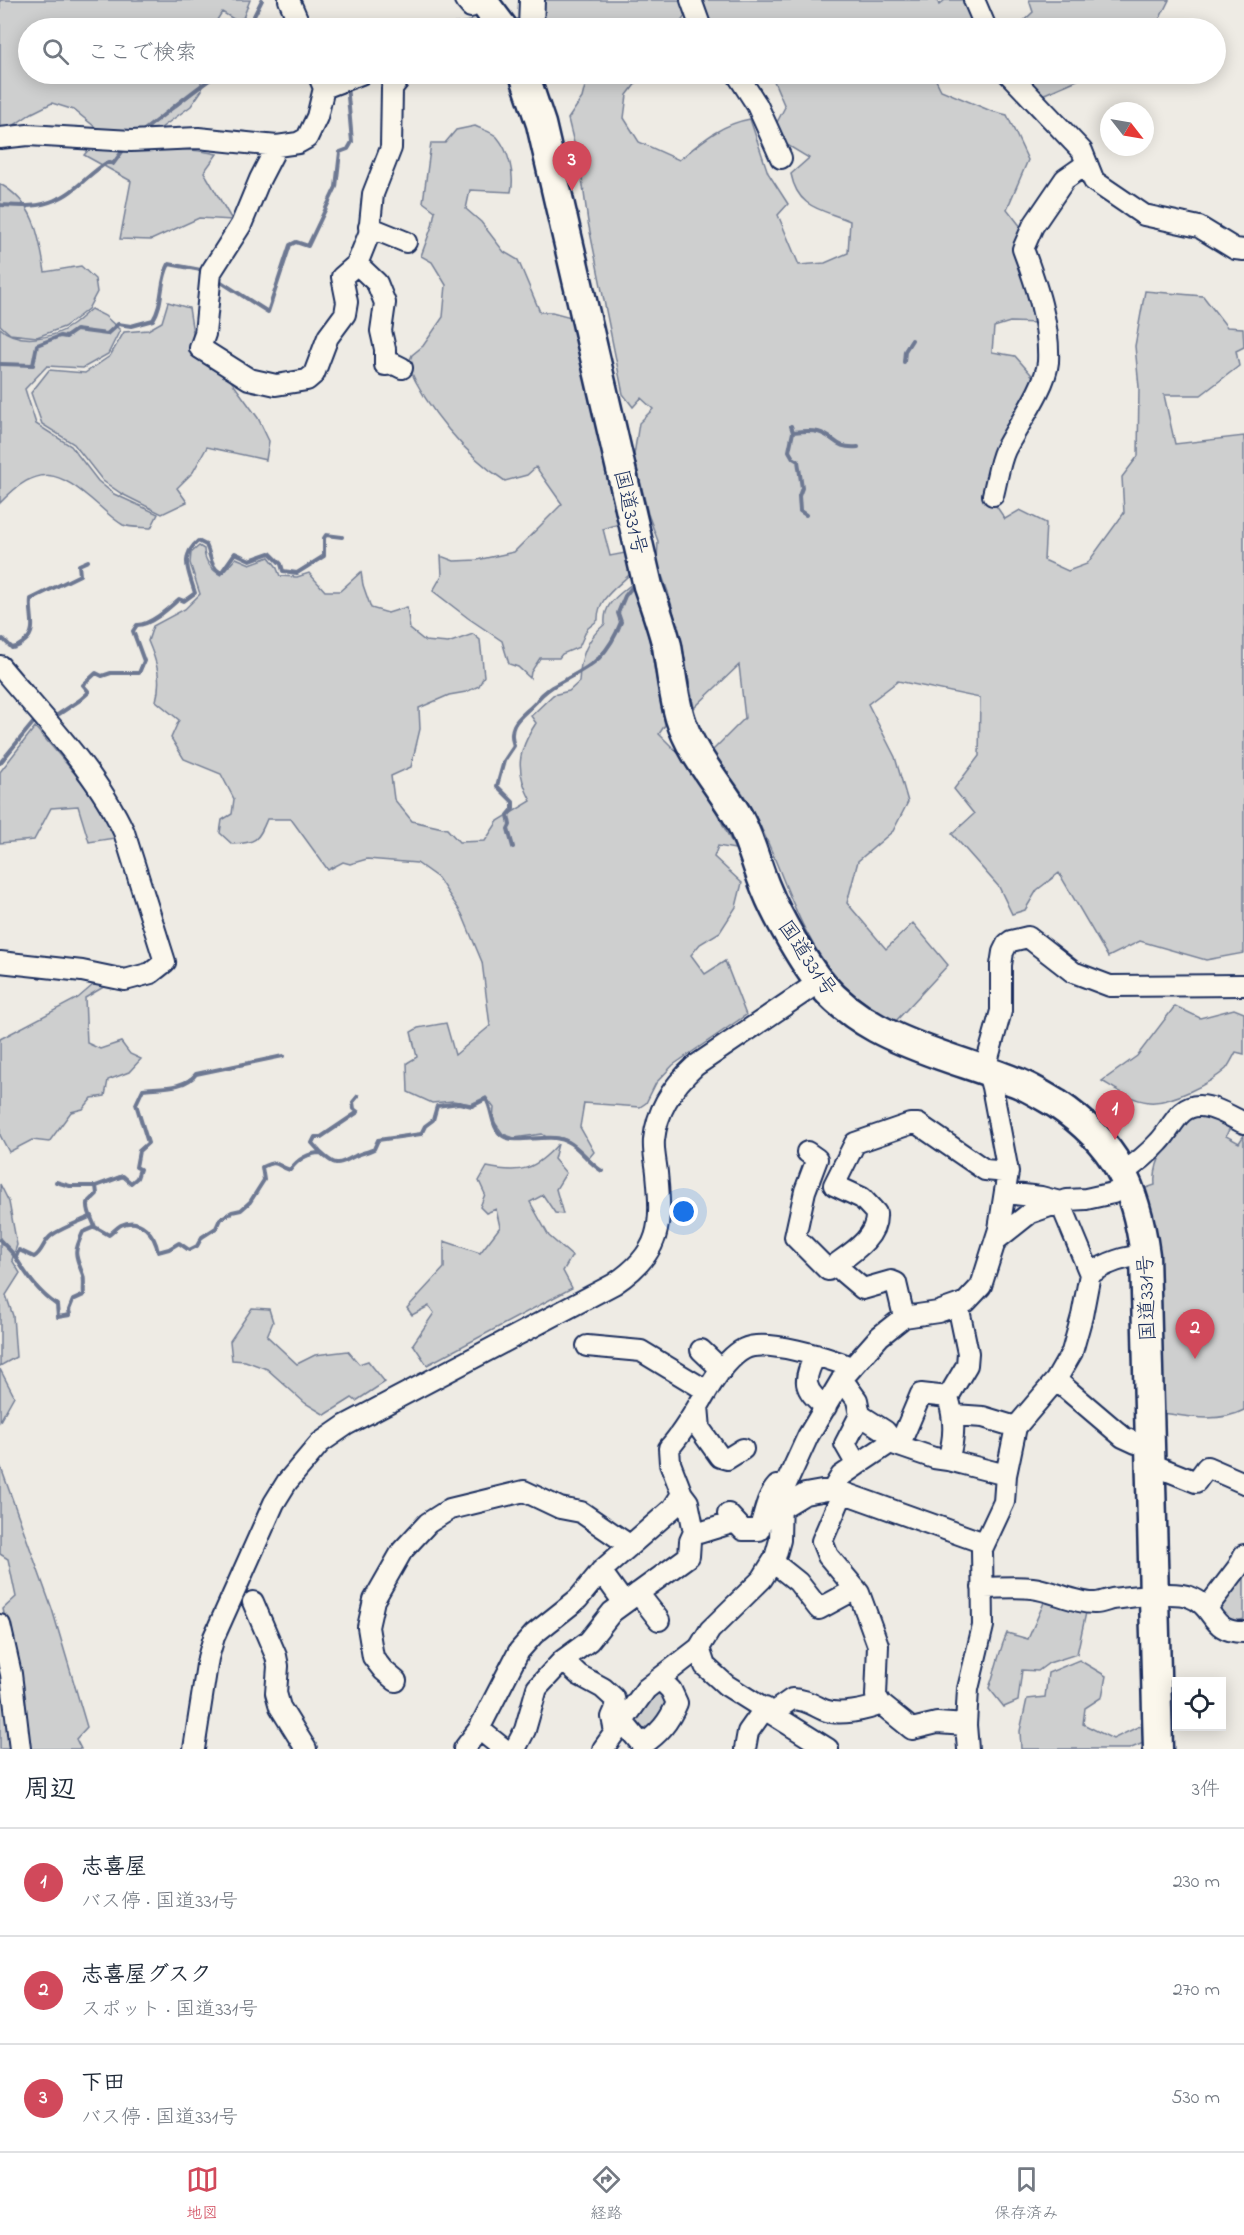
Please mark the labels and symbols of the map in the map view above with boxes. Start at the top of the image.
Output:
north arrow [1100,102,1154,156]
pin: 3 [552,142,592,191]
street label: 国道331号 [605,467,653,558]
street label: 国道331号 [770,915,843,1004]
pin: 1 [1096,1090,1134,1140]
your location [669,1197,698,1226]
street label: 国道331号 [1131,1254,1165,1342]
pin: 2 [1176,1310,1214,1359]

